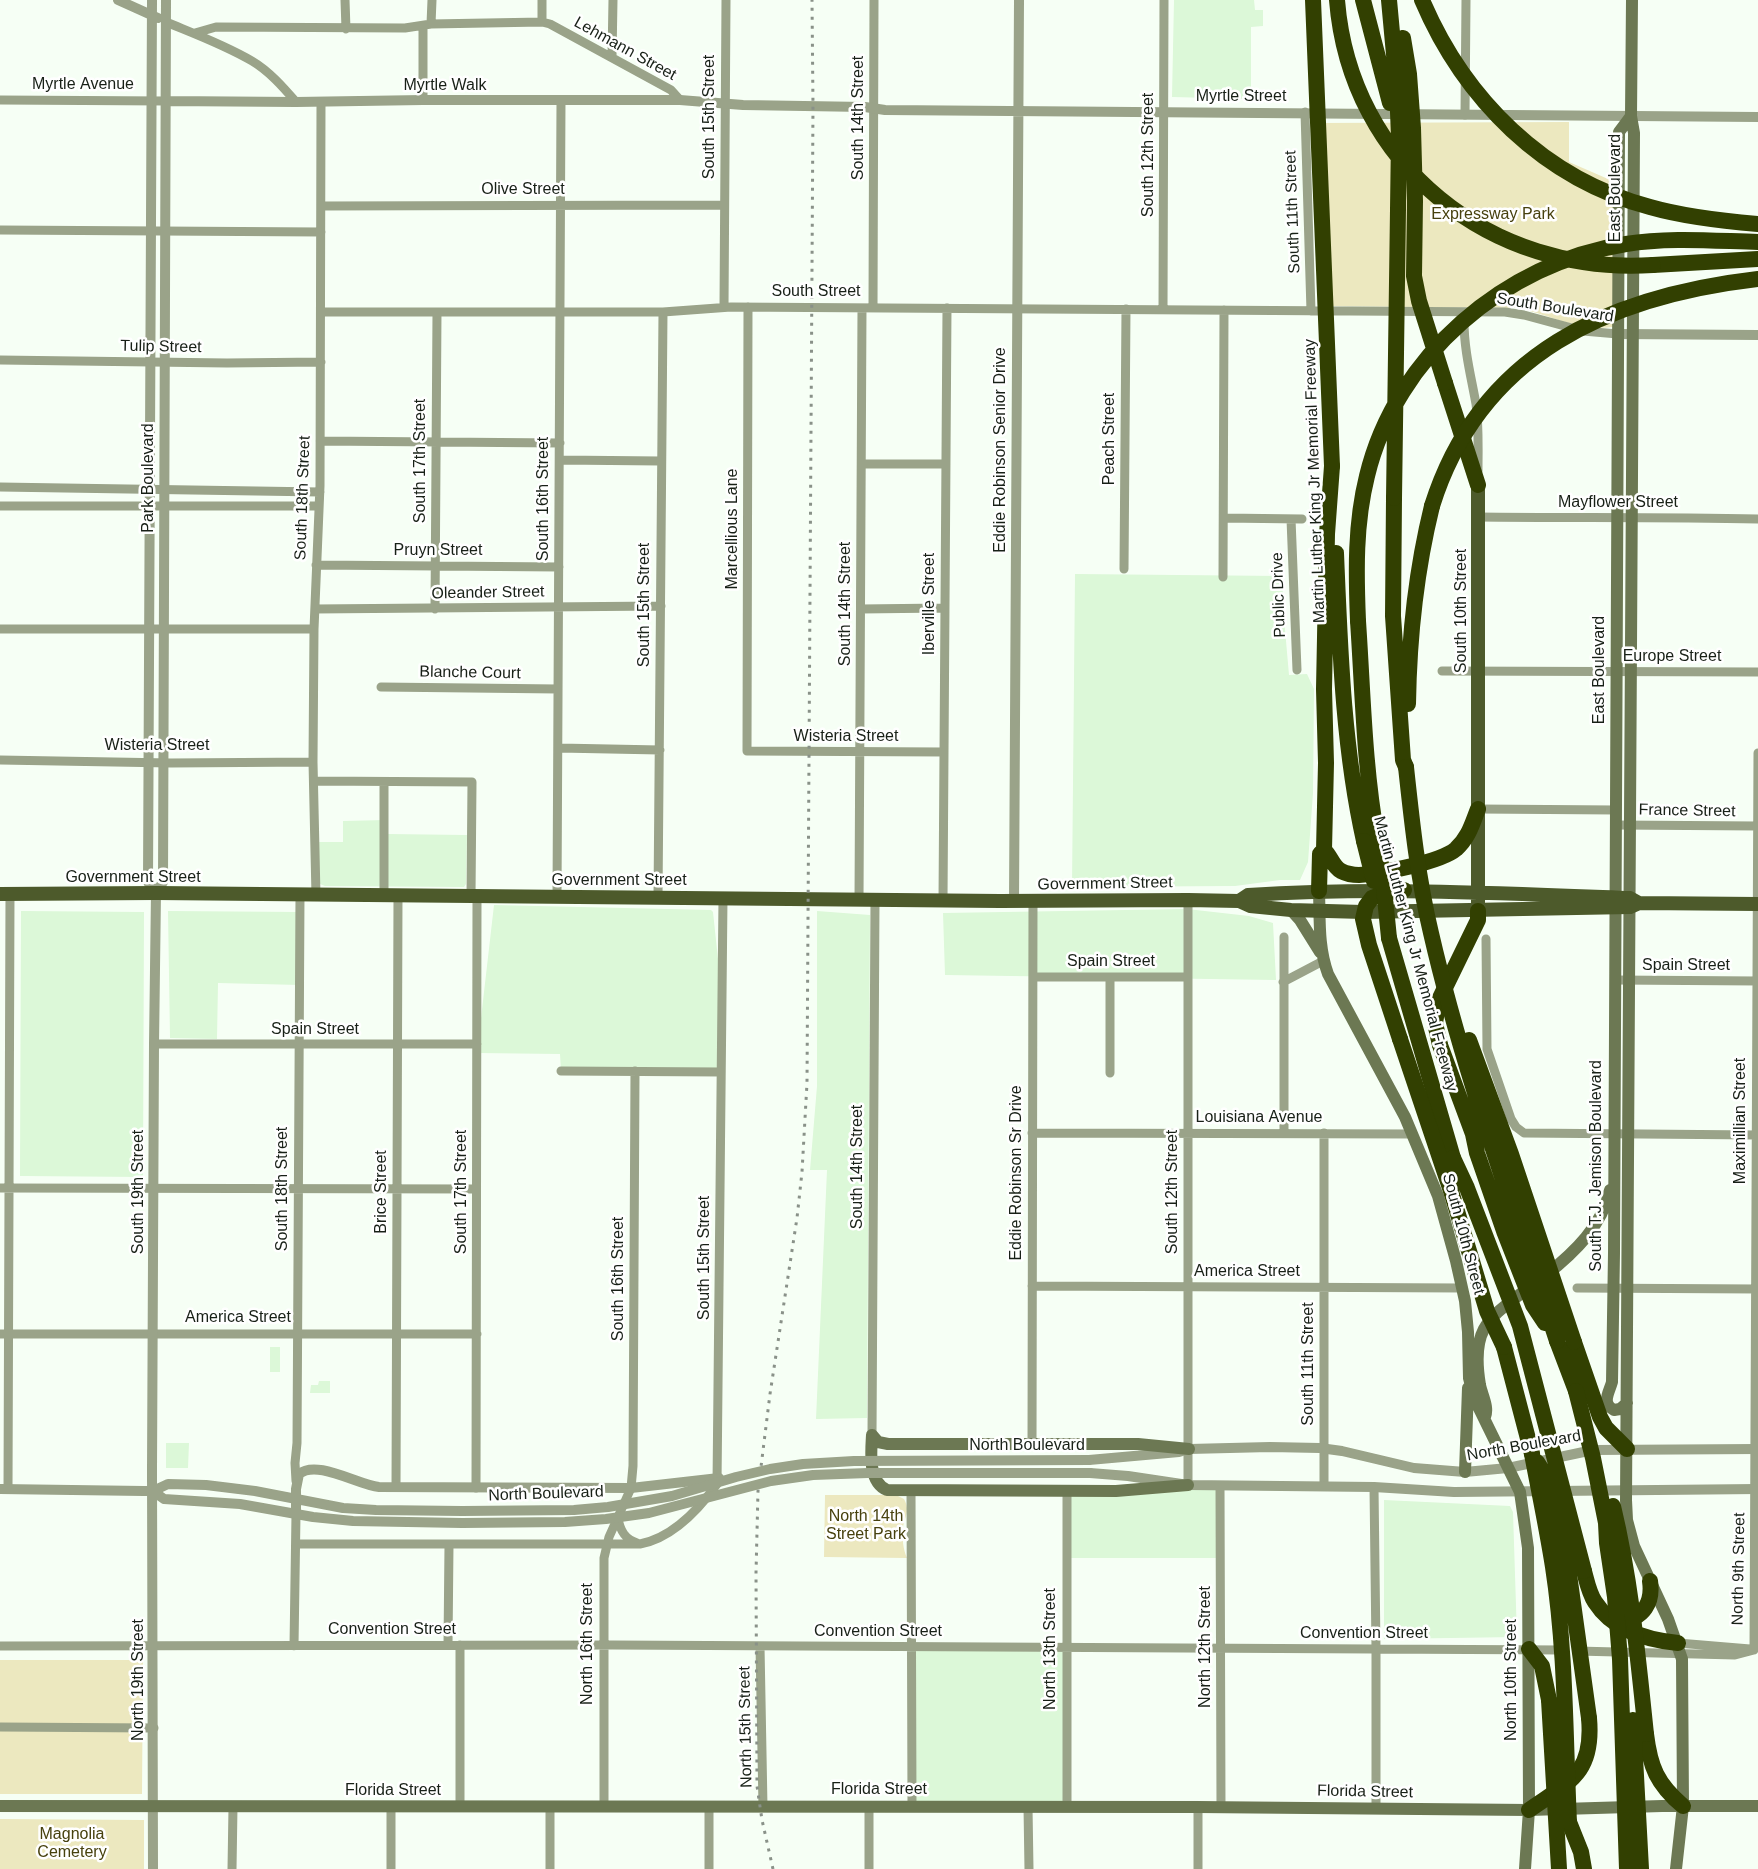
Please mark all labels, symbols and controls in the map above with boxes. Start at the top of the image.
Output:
street label: Lehmann Street [571,13,679,85]
street label: South 15th Street [700,55,720,179]
street label: South 14th Street [849,56,869,180]
street label: Myrtle Avenue [32,75,134,95]
street label: Myrtle Walk [404,76,486,96]
street label: Myrtle Street [1196,87,1286,107]
street label: South 12th Street [1139,93,1159,217]
street label: East Boulevard [1606,134,1626,242]
street label: South 11th Street [1281,150,1305,274]
street label: Olive Street [481,180,565,200]
park label: Expressway Park [1431,205,1555,225]
street label: South Street [772,282,860,302]
street label: South Boulevard [1495,289,1615,327]
street label: Tulip Street [120,337,202,357]
street label: Martin Luther King Jr Memorial Freeway [1300,338,1330,624]
street label: Eddie Robinson Senior Drive [991,347,1011,553]
street label: Peach Street [1100,393,1120,485]
street label: South 17th Street [411,399,431,523]
street label: Park Boulevard [139,423,159,533]
street label: South 18th Street [291,435,315,561]
street label: South 16th Street [534,437,554,561]
street label: Marcellious Lane [723,469,743,589]
street label: Mayflower Street [1558,493,1678,513]
street label: Pruyn Street [394,541,482,561]
street label: South 14th Street [836,542,856,666]
street label: South 15th Street [635,543,655,667]
street label: South 10th Street [1452,549,1472,673]
street label: Public Drive [1268,552,1290,638]
street label: Iberville Street [920,553,940,655]
street label: Oleander Street [431,582,545,604]
street label: East Boulevard [1590,616,1610,724]
street label: Europe Street [1623,647,1721,667]
street label: Blanche Court [419,663,521,683]
street label: Wisteria Street [794,727,898,747]
street label: Wisteria Street [105,736,209,756]
street label: France Street [1638,801,1736,821]
street label: Martin Luther King Jr Memorial Freeway [1369,814,1461,1094]
street label: Government Street [65,868,201,888]
street label: Government Street [551,871,687,891]
street label: Government Street [1037,873,1173,895]
street label: Spain Street [1067,952,1155,972]
street label: Spain Street [1642,956,1730,976]
street label: Spain Street [271,1020,359,1040]
street label: Maximillian Street [1731,1058,1751,1184]
street label: South T.J. Jemison Boulevard [1587,1060,1607,1272]
street label: Eddie Robinson Sr Drive [1007,1085,1027,1261]
street label: South 14th Street [848,1105,868,1229]
street label: Louisiana Avenue [1196,1108,1322,1128]
street label: South 18th Street [273,1127,293,1251]
street label: South 19th Street [129,1130,149,1254]
street label: South 17th Street [452,1130,472,1254]
street label: South 12th Street [1163,1130,1183,1254]
street label: Brice Street [372,1150,392,1234]
street label: South 10th Street [1438,1171,1488,1297]
street label: South 15th Street [695,1196,715,1320]
street label: South 16th Street [609,1217,629,1341]
street label: America Street [1194,1262,1300,1282]
street label: South 11th Street [1299,1302,1319,1426]
street label: America Street [185,1308,291,1328]
street label: North Boulevard [1465,1427,1583,1465]
street label: North Boulevard [969,1436,1085,1456]
street label: North Boulevard [488,1482,604,1506]
park label: North 14th Street Park [826,1507,906,1545]
street label: North 9th Street [1728,1512,1750,1626]
street label: North 16th Street [578,1583,598,1705]
street label: North 12th Street [1196,1586,1216,1708]
street label: North 13th Street [1041,1588,1061,1710]
street label: North 19th Street [129,1619,149,1741]
street label: North 10th Street [1502,1619,1522,1741]
street label: Convention Street [328,1620,456,1640]
street label: Convention Street [814,1622,942,1642]
street label: Convention Street [1300,1624,1428,1644]
street label: North 15th Street [735,1666,757,1788]
street label: Florida Street [831,1780,927,1800]
street label: Florida Street [345,1781,441,1801]
street label: Florida Street [1317,1782,1413,1802]
park label: Magnolia Cemetery [37,1825,107,1863]

